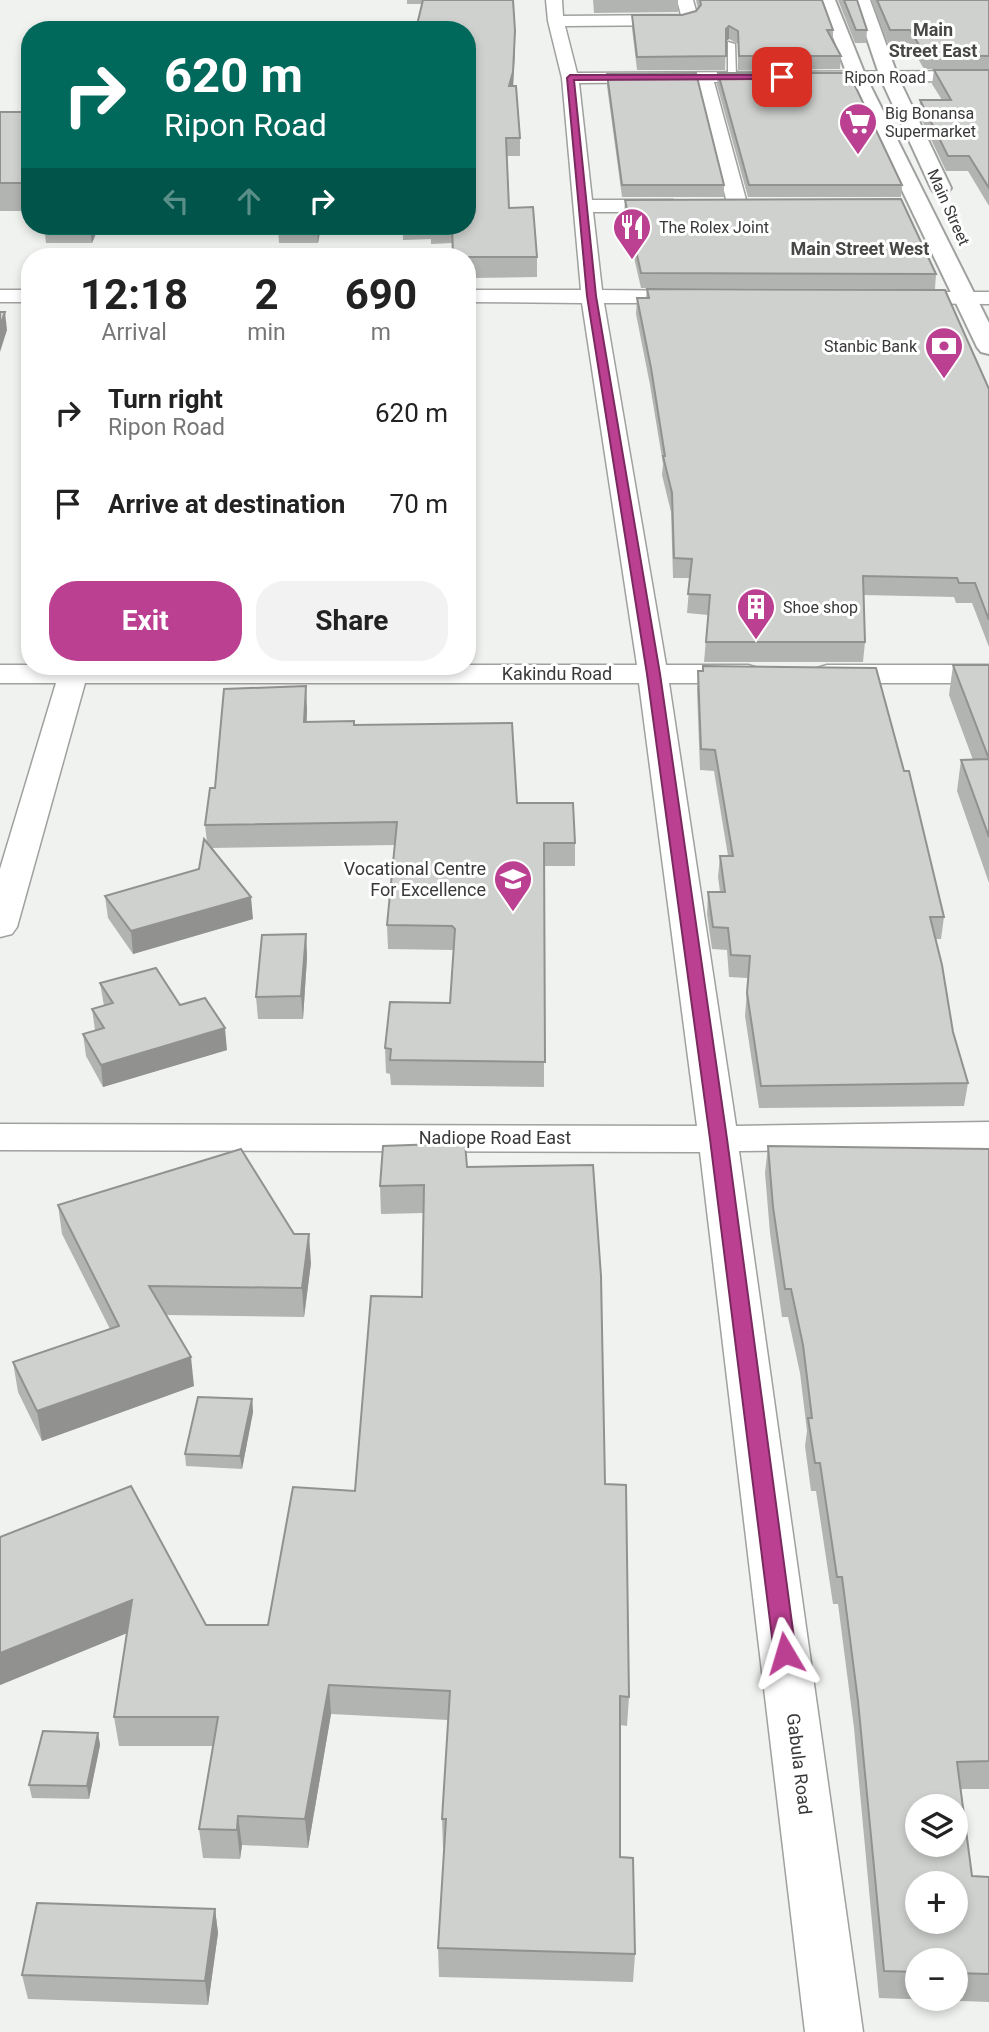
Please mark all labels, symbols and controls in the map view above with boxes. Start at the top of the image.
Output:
district label: Main Street East [889,19,977,61]
text: 620 m [164,47,303,104]
pin [752,47,812,107]
icon: right [49,49,140,140]
icon: arrive [763,58,801,96]
street label: Ripon Road [844,68,926,87]
supermarket icon: Big Bonansa Supermarket [837,101,879,156]
place label: Big Bonansa Supermarket [885,104,976,141]
text: Ripon Road [164,106,327,144]
street label: Main Street [923,166,974,248]
icon: left [157,182,195,220]
icon: ahead [230,182,268,220]
icon: right [303,182,341,220]
restaurant icon: The Rolex Joint [611,206,653,261]
place label: The Rolex Joint [659,218,769,237]
district label: Main Street West [791,238,929,259]
text: 12:18 [80,270,188,319]
text: 2 [254,270,279,319]
text: 690 [345,270,417,319]
text: Arrival [101,319,167,346]
text: min [247,319,286,346]
text: m [371,319,391,346]
bank icon: Stanbic Bank [923,325,965,380]
place label: Stanbic Bank [824,337,918,356]
text: Turn right [108,384,223,414]
icon: right [49,394,87,432]
text: 620 m [375,398,448,428]
text: Ripon Road [108,414,225,441]
icon: arrive [49,485,87,523]
text: Arrive at destination [108,489,345,519]
text: 70 m [390,489,448,519]
button: Exit [49,581,242,661]
button: Share [256,581,448,661]
building icon: Shoe shop [735,586,777,641]
place label: Shoe shop [783,598,858,617]
street label: Kakindu Road [502,663,612,684]
place label: Vocational Centre For Excellence [344,858,486,900]
school or university icon: Vocational Centre For Excellence [492,858,534,913]
street label: Nadiope Road East [419,1127,571,1148]
position arrow [748,1616,822,1690]
street label: Gabula Road [783,1712,816,1816]
map controls [905,1794,968,2011]
button: layers [905,1794,968,1857]
button: + [905,1871,968,1934]
button: − [905,1948,968,2011]

